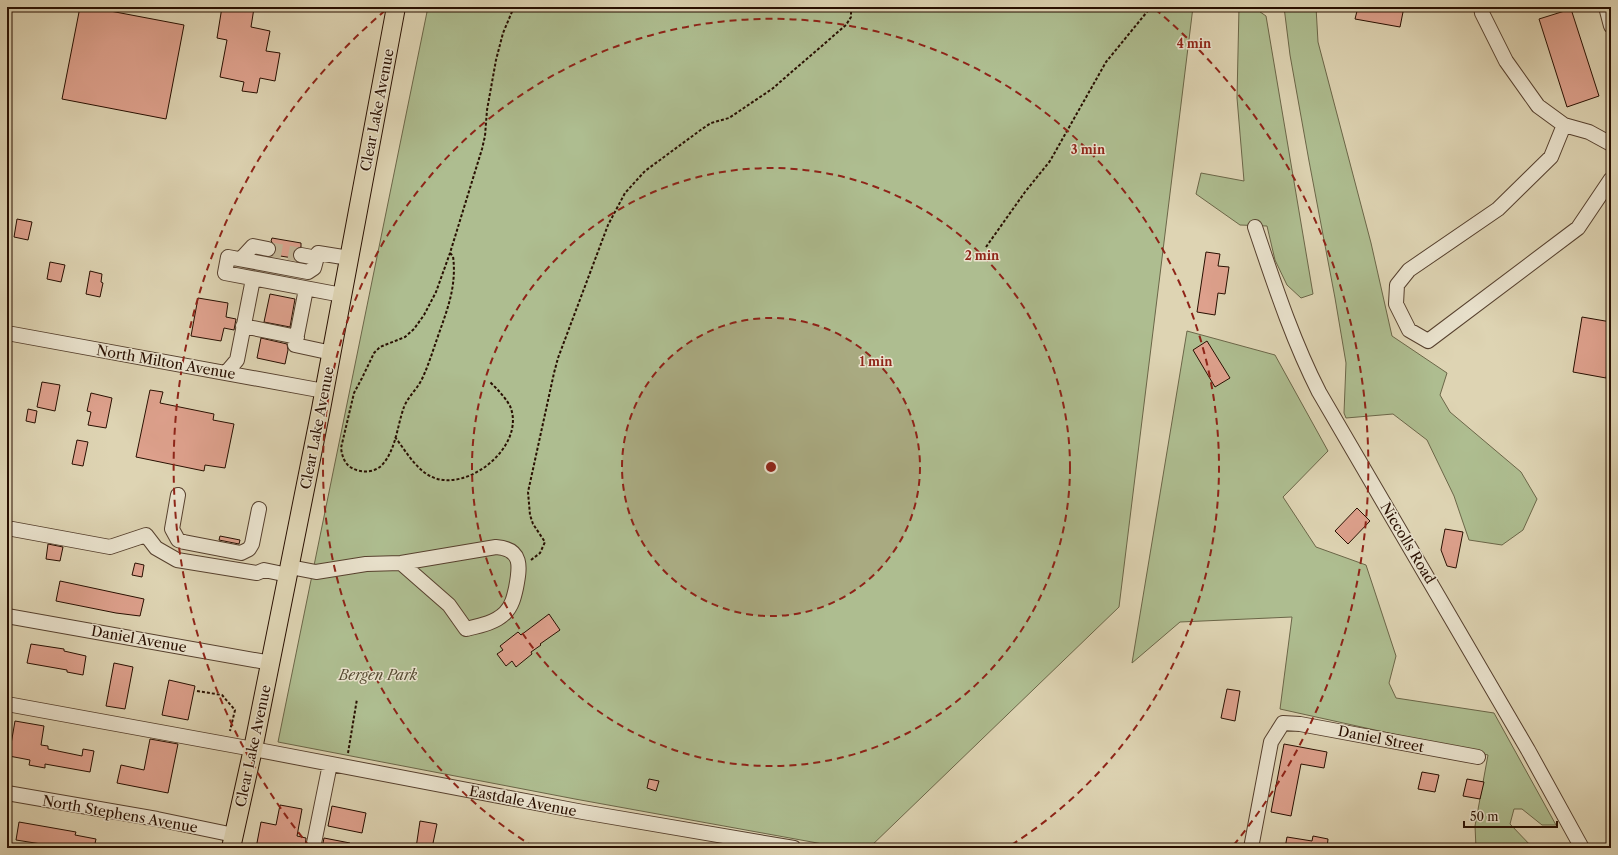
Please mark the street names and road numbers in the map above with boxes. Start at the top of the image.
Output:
street label: Clear Lake Avenue [356,47,398,173]
street label: North Milton Avenue [95,341,237,383]
street label: Clear Lake Avenue [296,365,338,491]
street label: Niccolls Road [1377,499,1440,587]
street label: Daniel Avenue [90,622,188,656]
street label: Clear Lake Avenue [231,683,275,809]
street label: Daniel Street [1336,722,1426,756]
street label: Eastdale Avenue [468,782,578,820]
street label: North Stephens Avenue [41,791,199,837]

